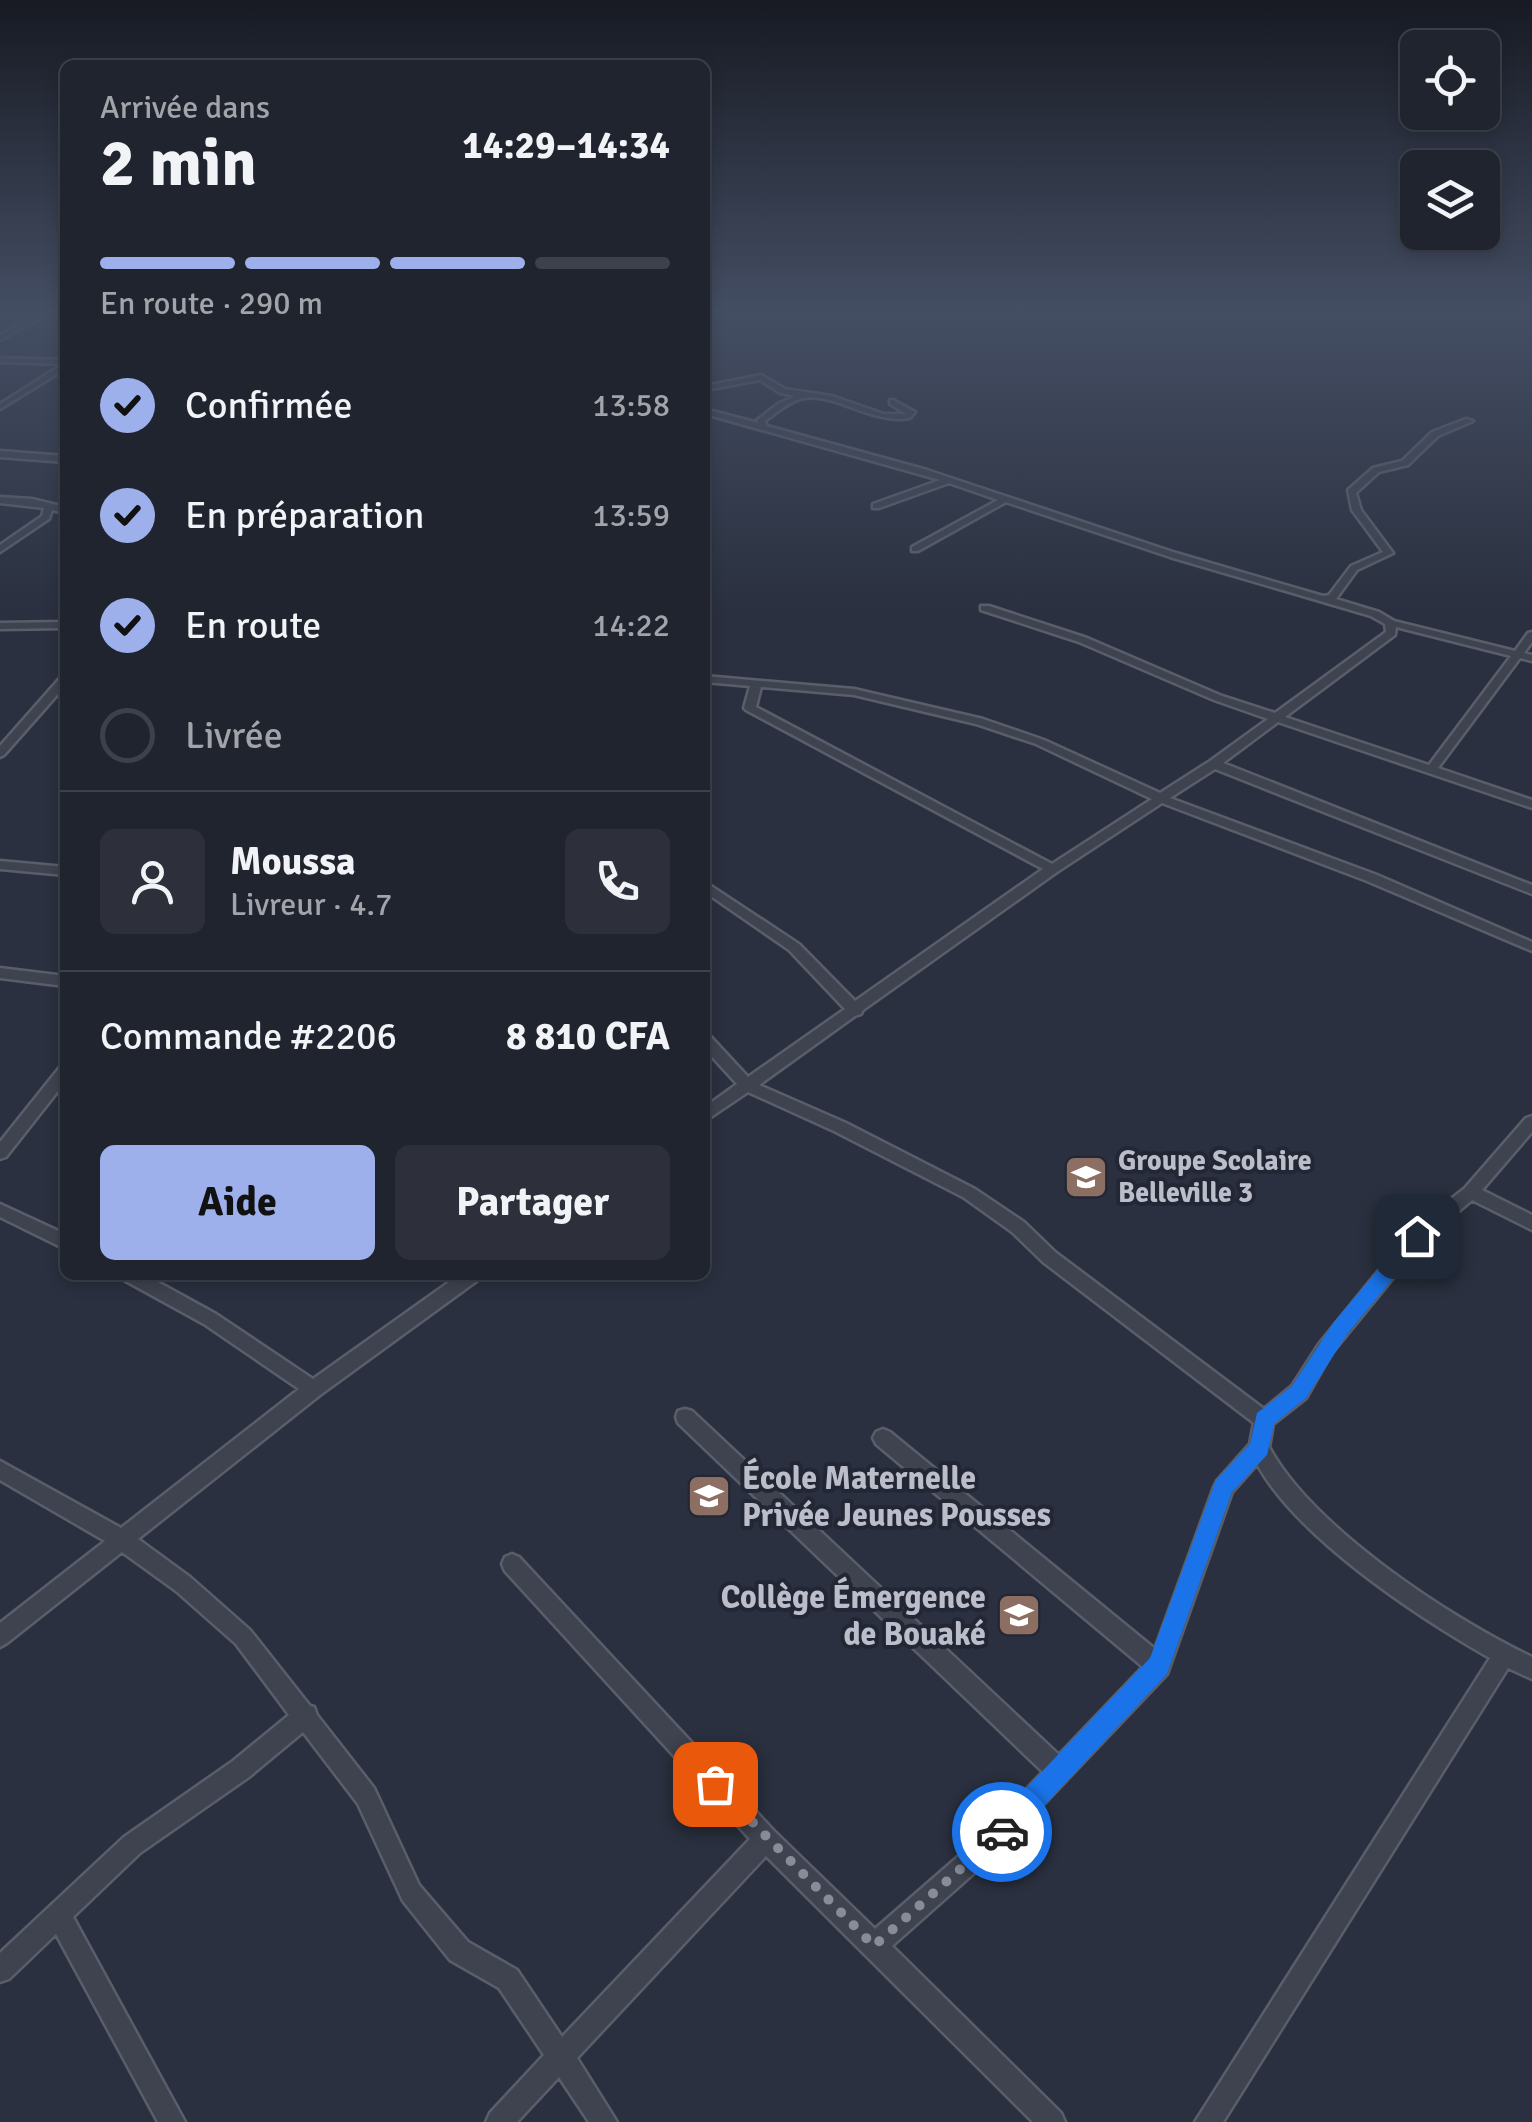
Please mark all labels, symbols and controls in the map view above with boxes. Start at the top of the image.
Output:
map controls [1400,30,1500,250]
button: locate [1400,30,1500,130]
text: Arrivée dans [100,88,270,127]
text: 14:29–14:34 [462,122,670,169]
text: 2 min [100,124,257,204]
button: layers [1400,150,1500,250]
text: En route · 290 m [100,284,323,323]
icon: check [100,378,155,433]
text: Confirmée [185,382,353,429]
text: 13:58 [592,386,670,425]
icon: check [100,488,155,543]
text: En préparation [185,492,424,539]
text: 13:59 [592,496,670,535]
icon: check [100,598,155,653]
text: En route [185,602,321,649]
text: 14:22 [592,606,670,645]
text: Livrée [185,712,283,759]
button: person [100,829,205,934]
button: phone [565,829,670,934]
text: Moussa [230,838,356,885]
text: Livreur · 4.7 [230,885,392,924]
text: Commande #2206 [100,1013,397,1060]
text: 8 810 CFA [506,1013,670,1060]
place label: Groupe Scolaire Belleville 3 [1118,1144,1312,1210]
button: Aide [100,1145,375,1260]
button: Partager [395,1145,670,1260]
school or university icon: Groupe Scolaire Belleville 3 [1063,1154,1109,1200]
pin [1375,1194,1460,1279]
icon: home [1390,1209,1445,1264]
place label: École Maternelle Privée Jeunes Pousses [742,1457,1051,1535]
school or university icon: École Maternelle Privée Jeunes Pousses [686,1473,732,1519]
place label: Collège Émergence de Bouaké [721,1576,986,1654]
school or university icon: Collège Émergence de Bouaké [996,1592,1042,1638]
pin [673,1742,758,1827]
icon: bag [688,1757,743,1812]
courier [952,1782,1052,1882]
icon: car [975,1805,1030,1860]

